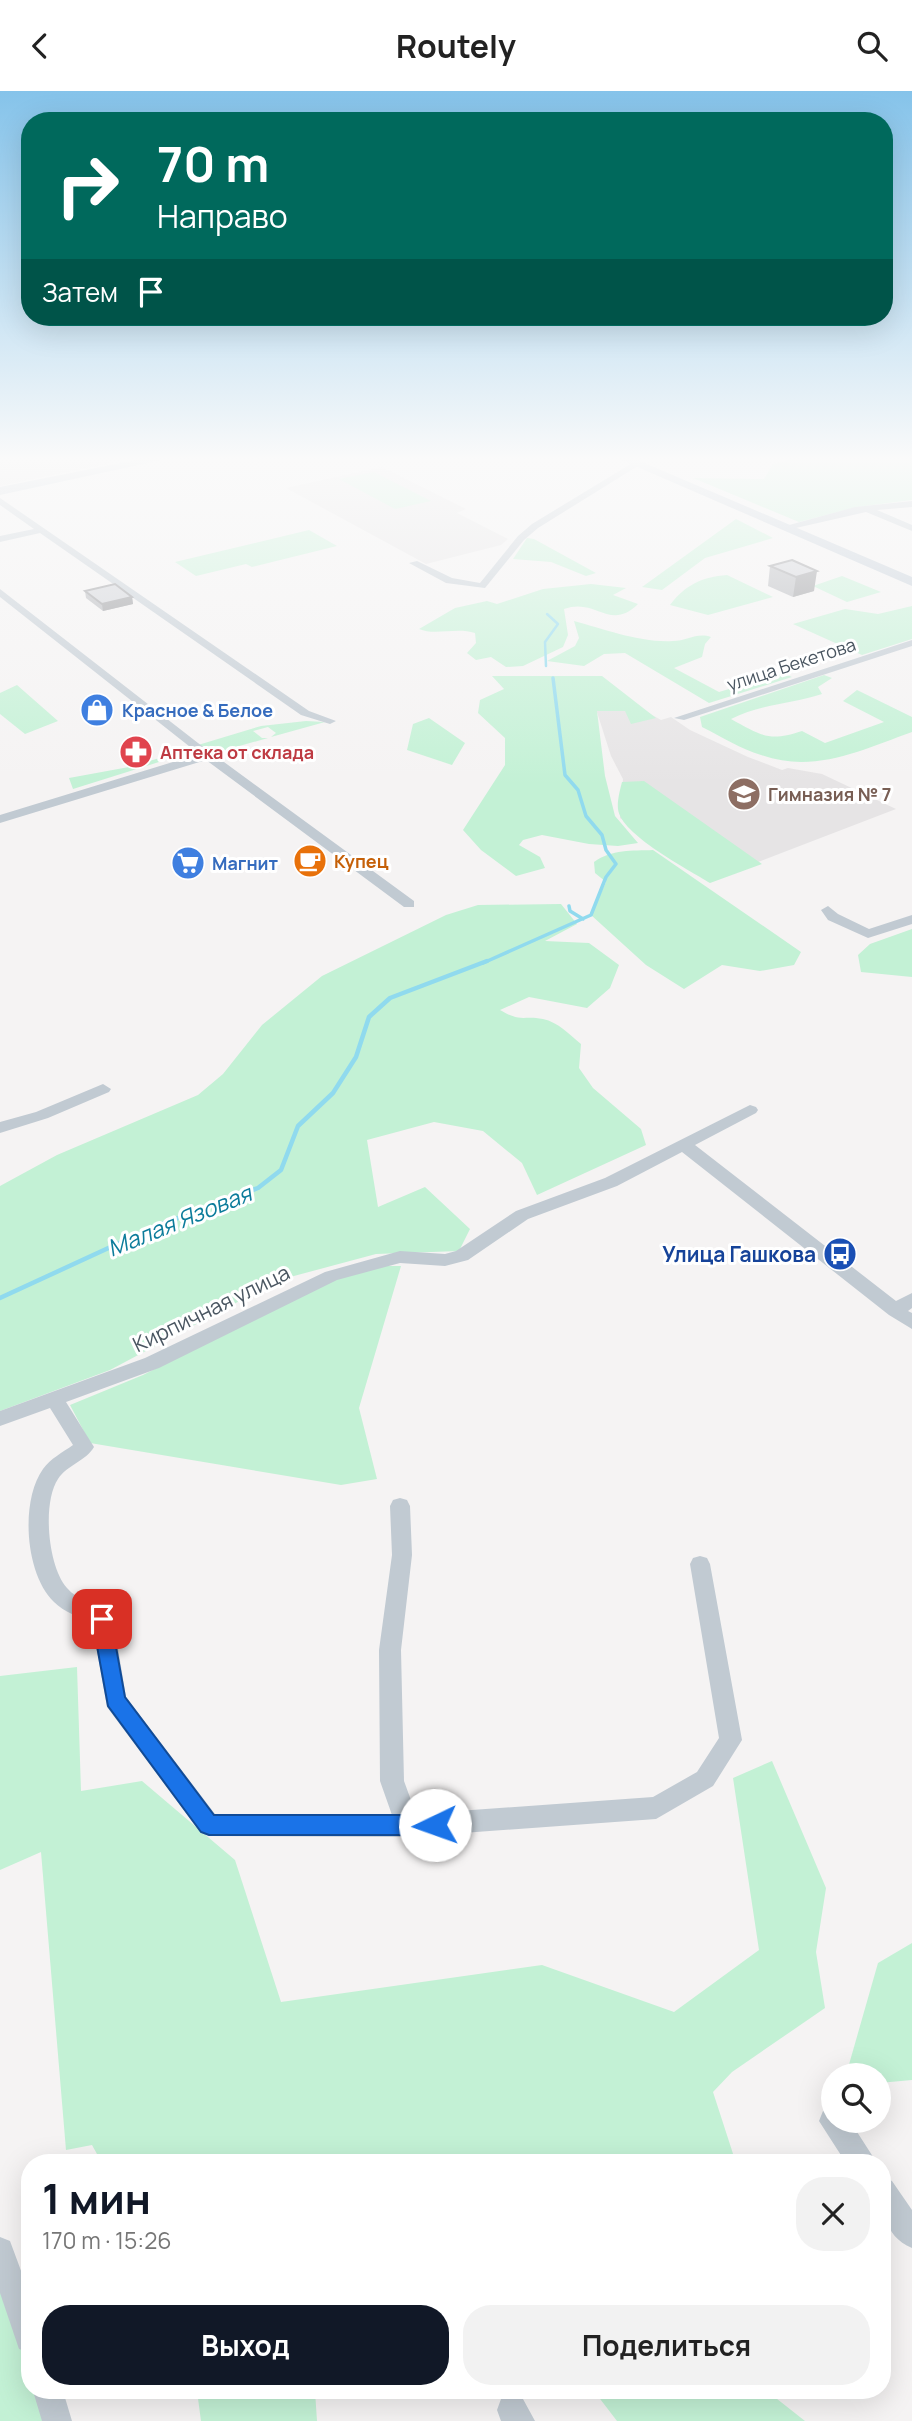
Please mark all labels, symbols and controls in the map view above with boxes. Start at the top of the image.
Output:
text: Routely [396,24,516,68]
icon: back [21,27,59,65]
icon: search [853,27,891,65]
text: 70 m [157,130,269,197]
icon: right [42,140,133,231]
text: Направо [157,194,288,238]
icon: arrive [132,273,170,311]
text: Затем [42,274,118,310]
street label: улица Бекетова [724,632,858,696]
shop icon: Красное & Белое [78,691,116,729]
place label: Красное & Белое [122,698,273,722]
pharmacy icon: Аптека от склада [117,733,155,771]
place label: Аптека от склада [160,740,314,764]
school or university icon: Гимназия № 7 [725,775,763,813]
place label: Гимназия № 7 [768,782,891,806]
cafe icon: Купец [291,842,329,880]
supermarket icon: Магнит [169,844,207,882]
place label: Купец [334,849,389,873]
place label: Магнит [212,851,279,875]
water label: Малая Язовая [102,1176,258,1263]
bus stop icon: Улица Гашкова [821,1235,859,1273]
place label: Улица Гашкова [662,1240,816,1268]
street label: Кирпичная улица [128,1258,294,1358]
pin [72,1589,132,1649]
icon: arrive [83,1600,121,1638]
position arrow [398,1788,472,1862]
map controls [821,2063,891,2133]
button: search [821,2063,891,2133]
text: 1 мин [42,2169,151,2227]
button: close [796,2177,870,2251]
text: 170 m · 15:26 [42,2224,172,2256]
button: Выход [42,2305,449,2385]
button: Поделиться [463,2305,870,2385]

